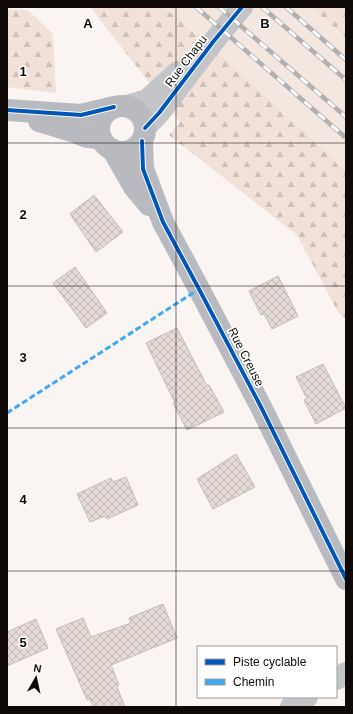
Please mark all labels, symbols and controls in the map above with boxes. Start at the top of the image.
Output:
text: A [83,16,93,31]
text: B [260,16,270,31]
street label: Rue Chapu [162,33,210,89]
text: 1 [19,64,27,79]
text: 2 [19,207,27,222]
street label: Rue Creuse [225,325,267,389]
text: 3 [19,350,27,365]
text: 4 [19,492,27,507]
text: 5 [19,635,27,650]
legend [197,646,337,698]
text: Piste cyclable [233,655,307,669]
north arrow [16,658,56,698]
text: N [33,662,42,675]
text: Chemin [233,675,274,689]

